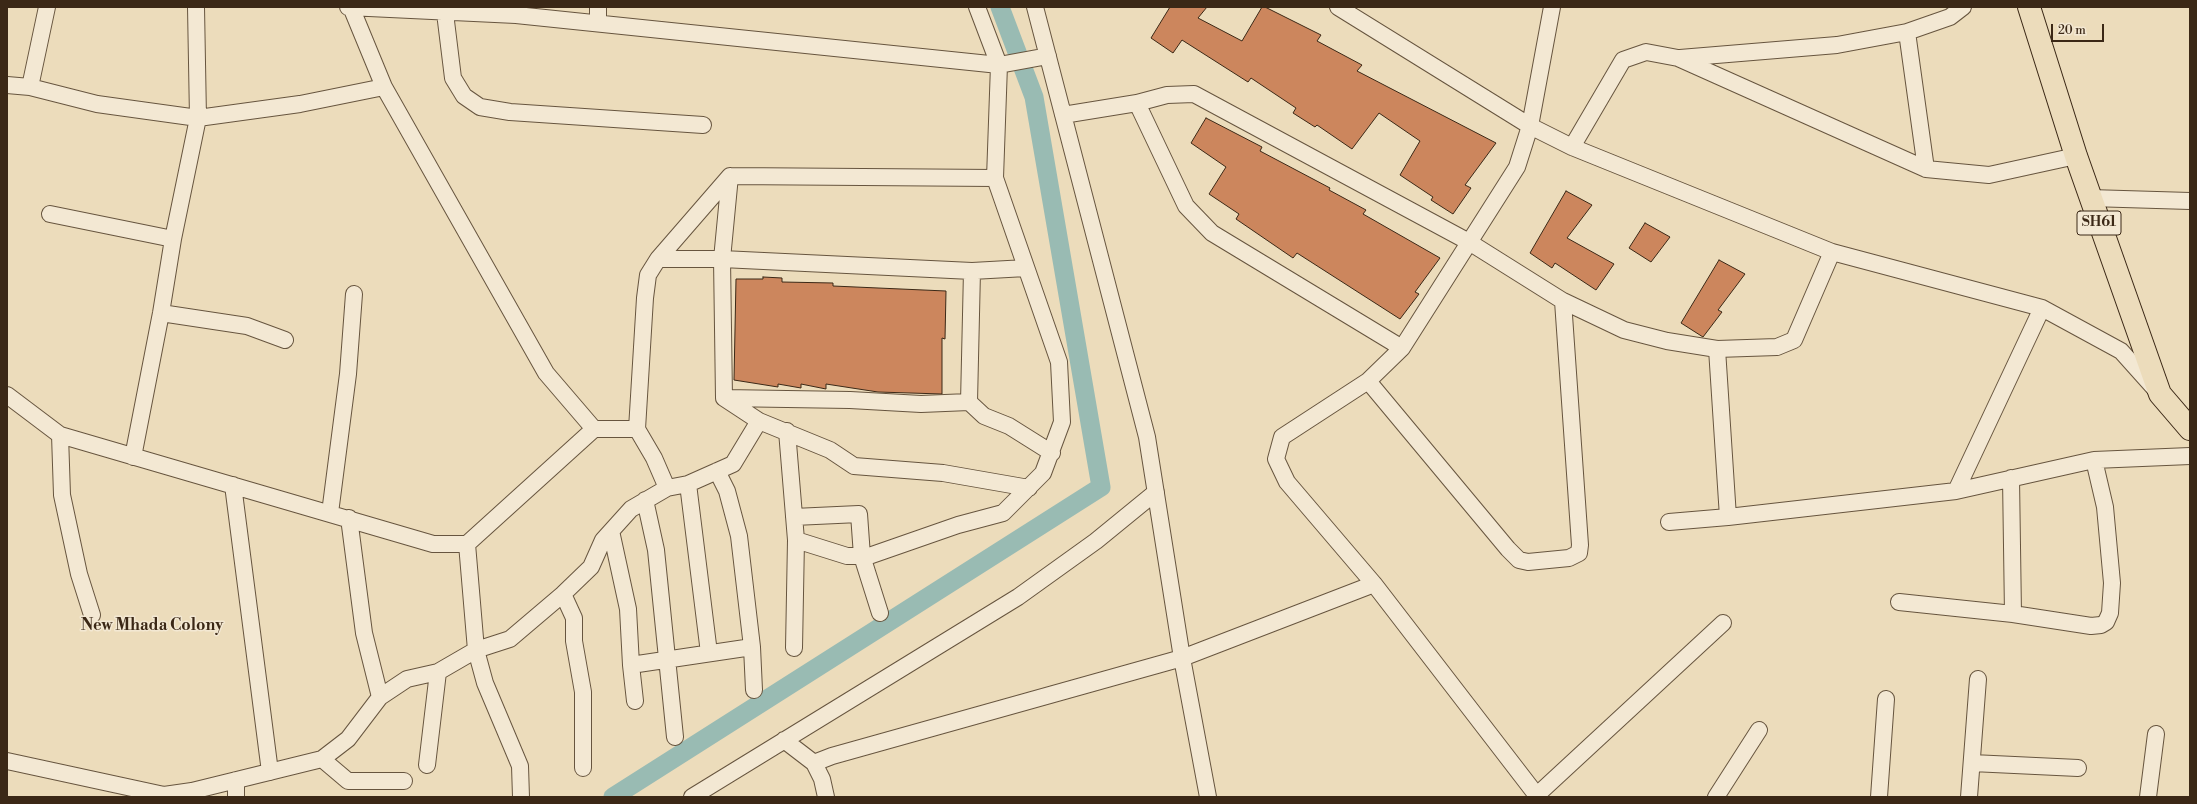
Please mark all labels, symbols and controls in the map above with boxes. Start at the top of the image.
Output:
scale bar [2053,16,2106,42]
text: 20 m [2058,23,2086,38]
road number: SH61 [2077,211,2121,235]
district label: New Mhada Colony [81,616,223,636]

